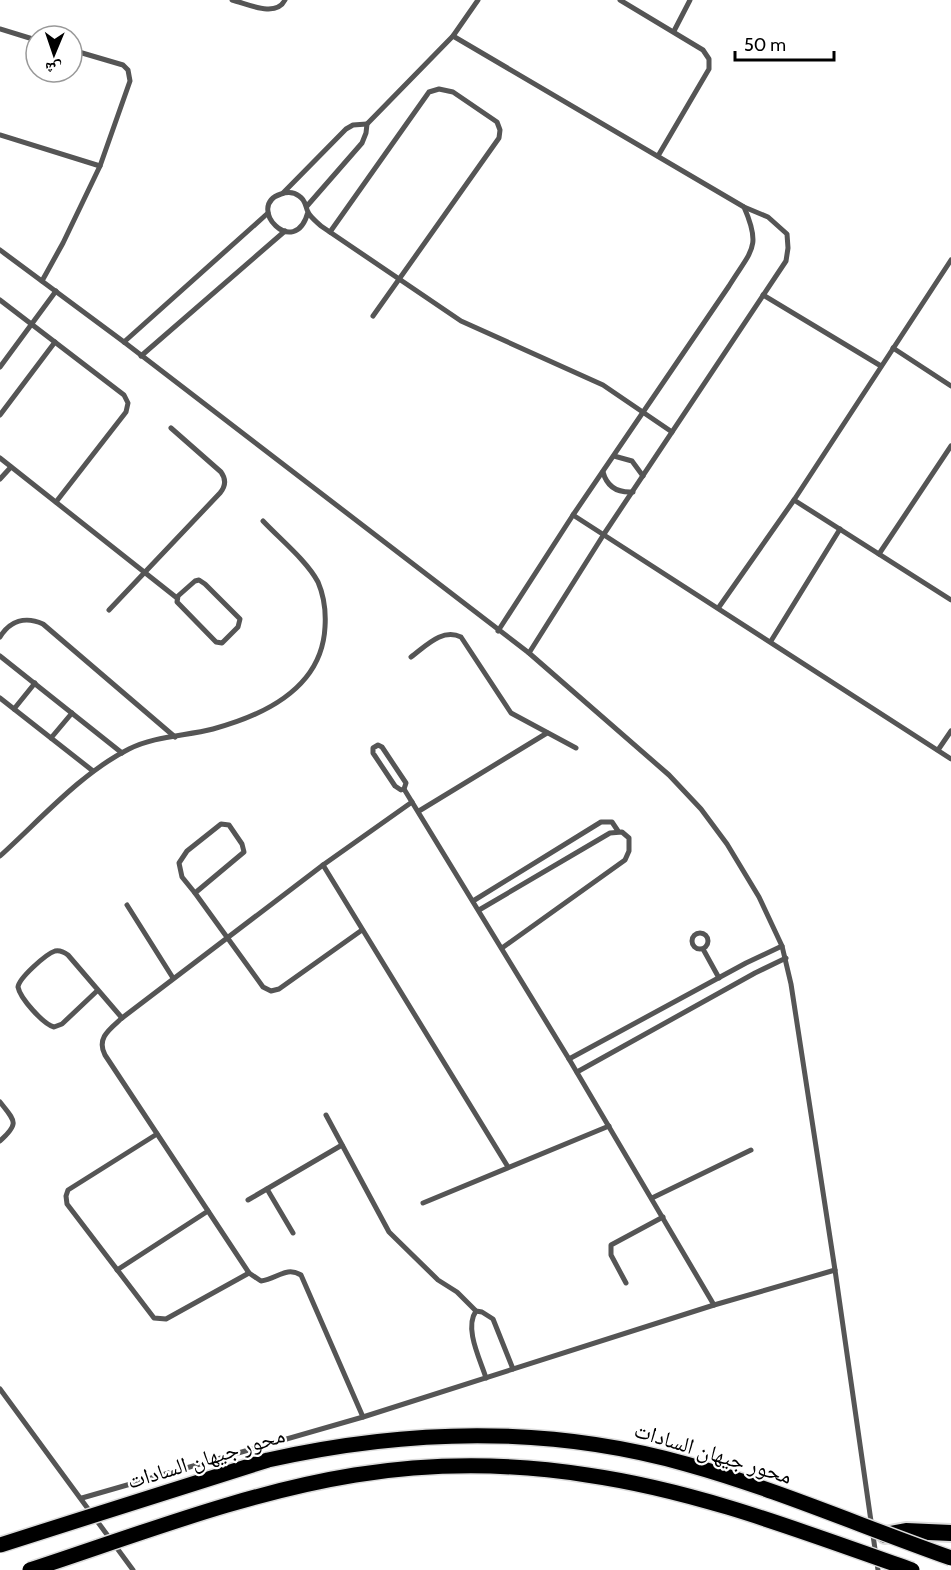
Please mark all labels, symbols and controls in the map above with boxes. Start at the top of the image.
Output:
north arrow [24,24,84,84]
scale bar [735,24,834,62]
text: 50 m [744,34,786,56]
text: ش [45,59,62,78]
street label: محور جيهان السادات [631,1416,795,1490]
street label: محور جيهان السادات [124,1421,288,1495]

